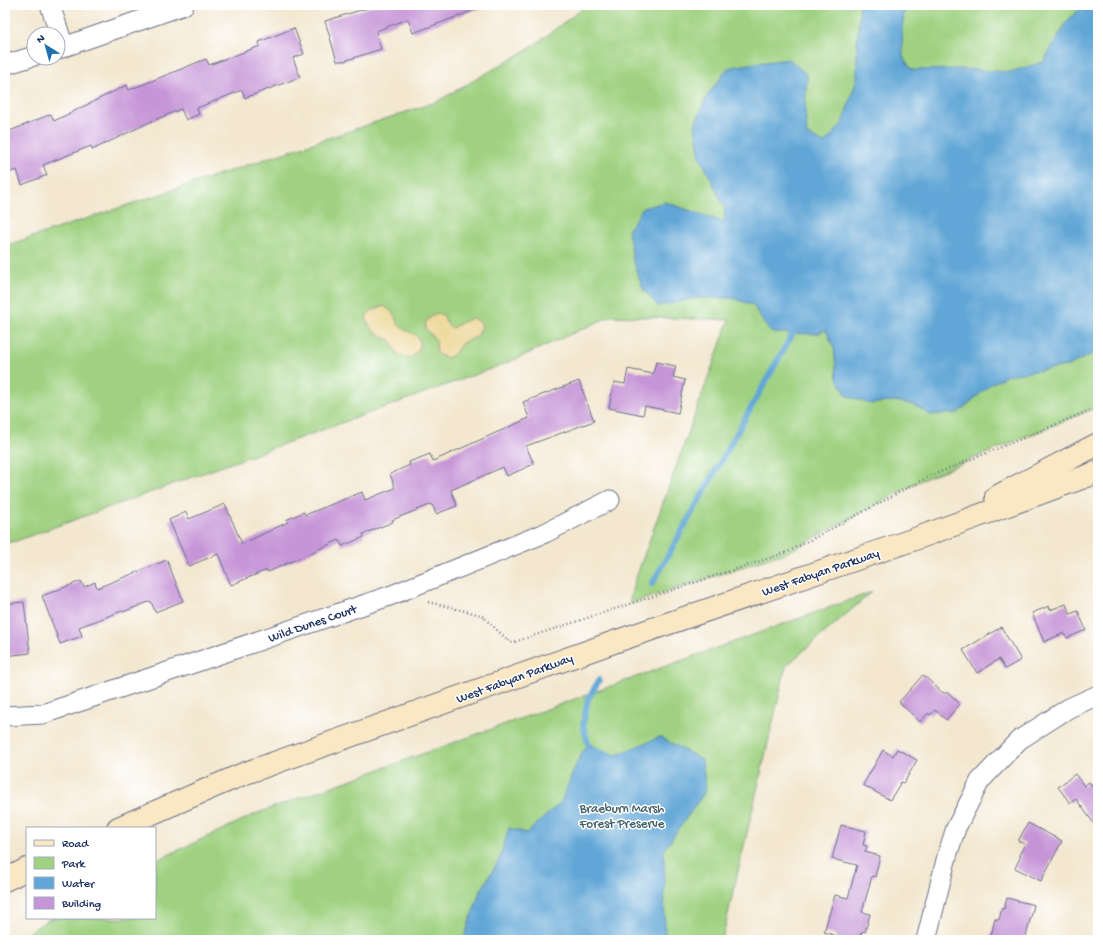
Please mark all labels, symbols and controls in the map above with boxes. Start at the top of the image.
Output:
north arrow [26,26,66,66]
text: N [35,33,48,47]
street label: West Fabyan Parkway [760,546,882,600]
street label: Wild Dunes Court [267,602,361,647]
street label: West Fabyan Parkway [454,651,576,707]
park label: Braeburn Marsh Forest Preserve [579,802,665,832]
legend [26,827,156,919]
text: Road [62,838,89,852]
text: Park [61,858,87,872]
text: Water [62,878,96,892]
text: Building [61,898,101,912]

